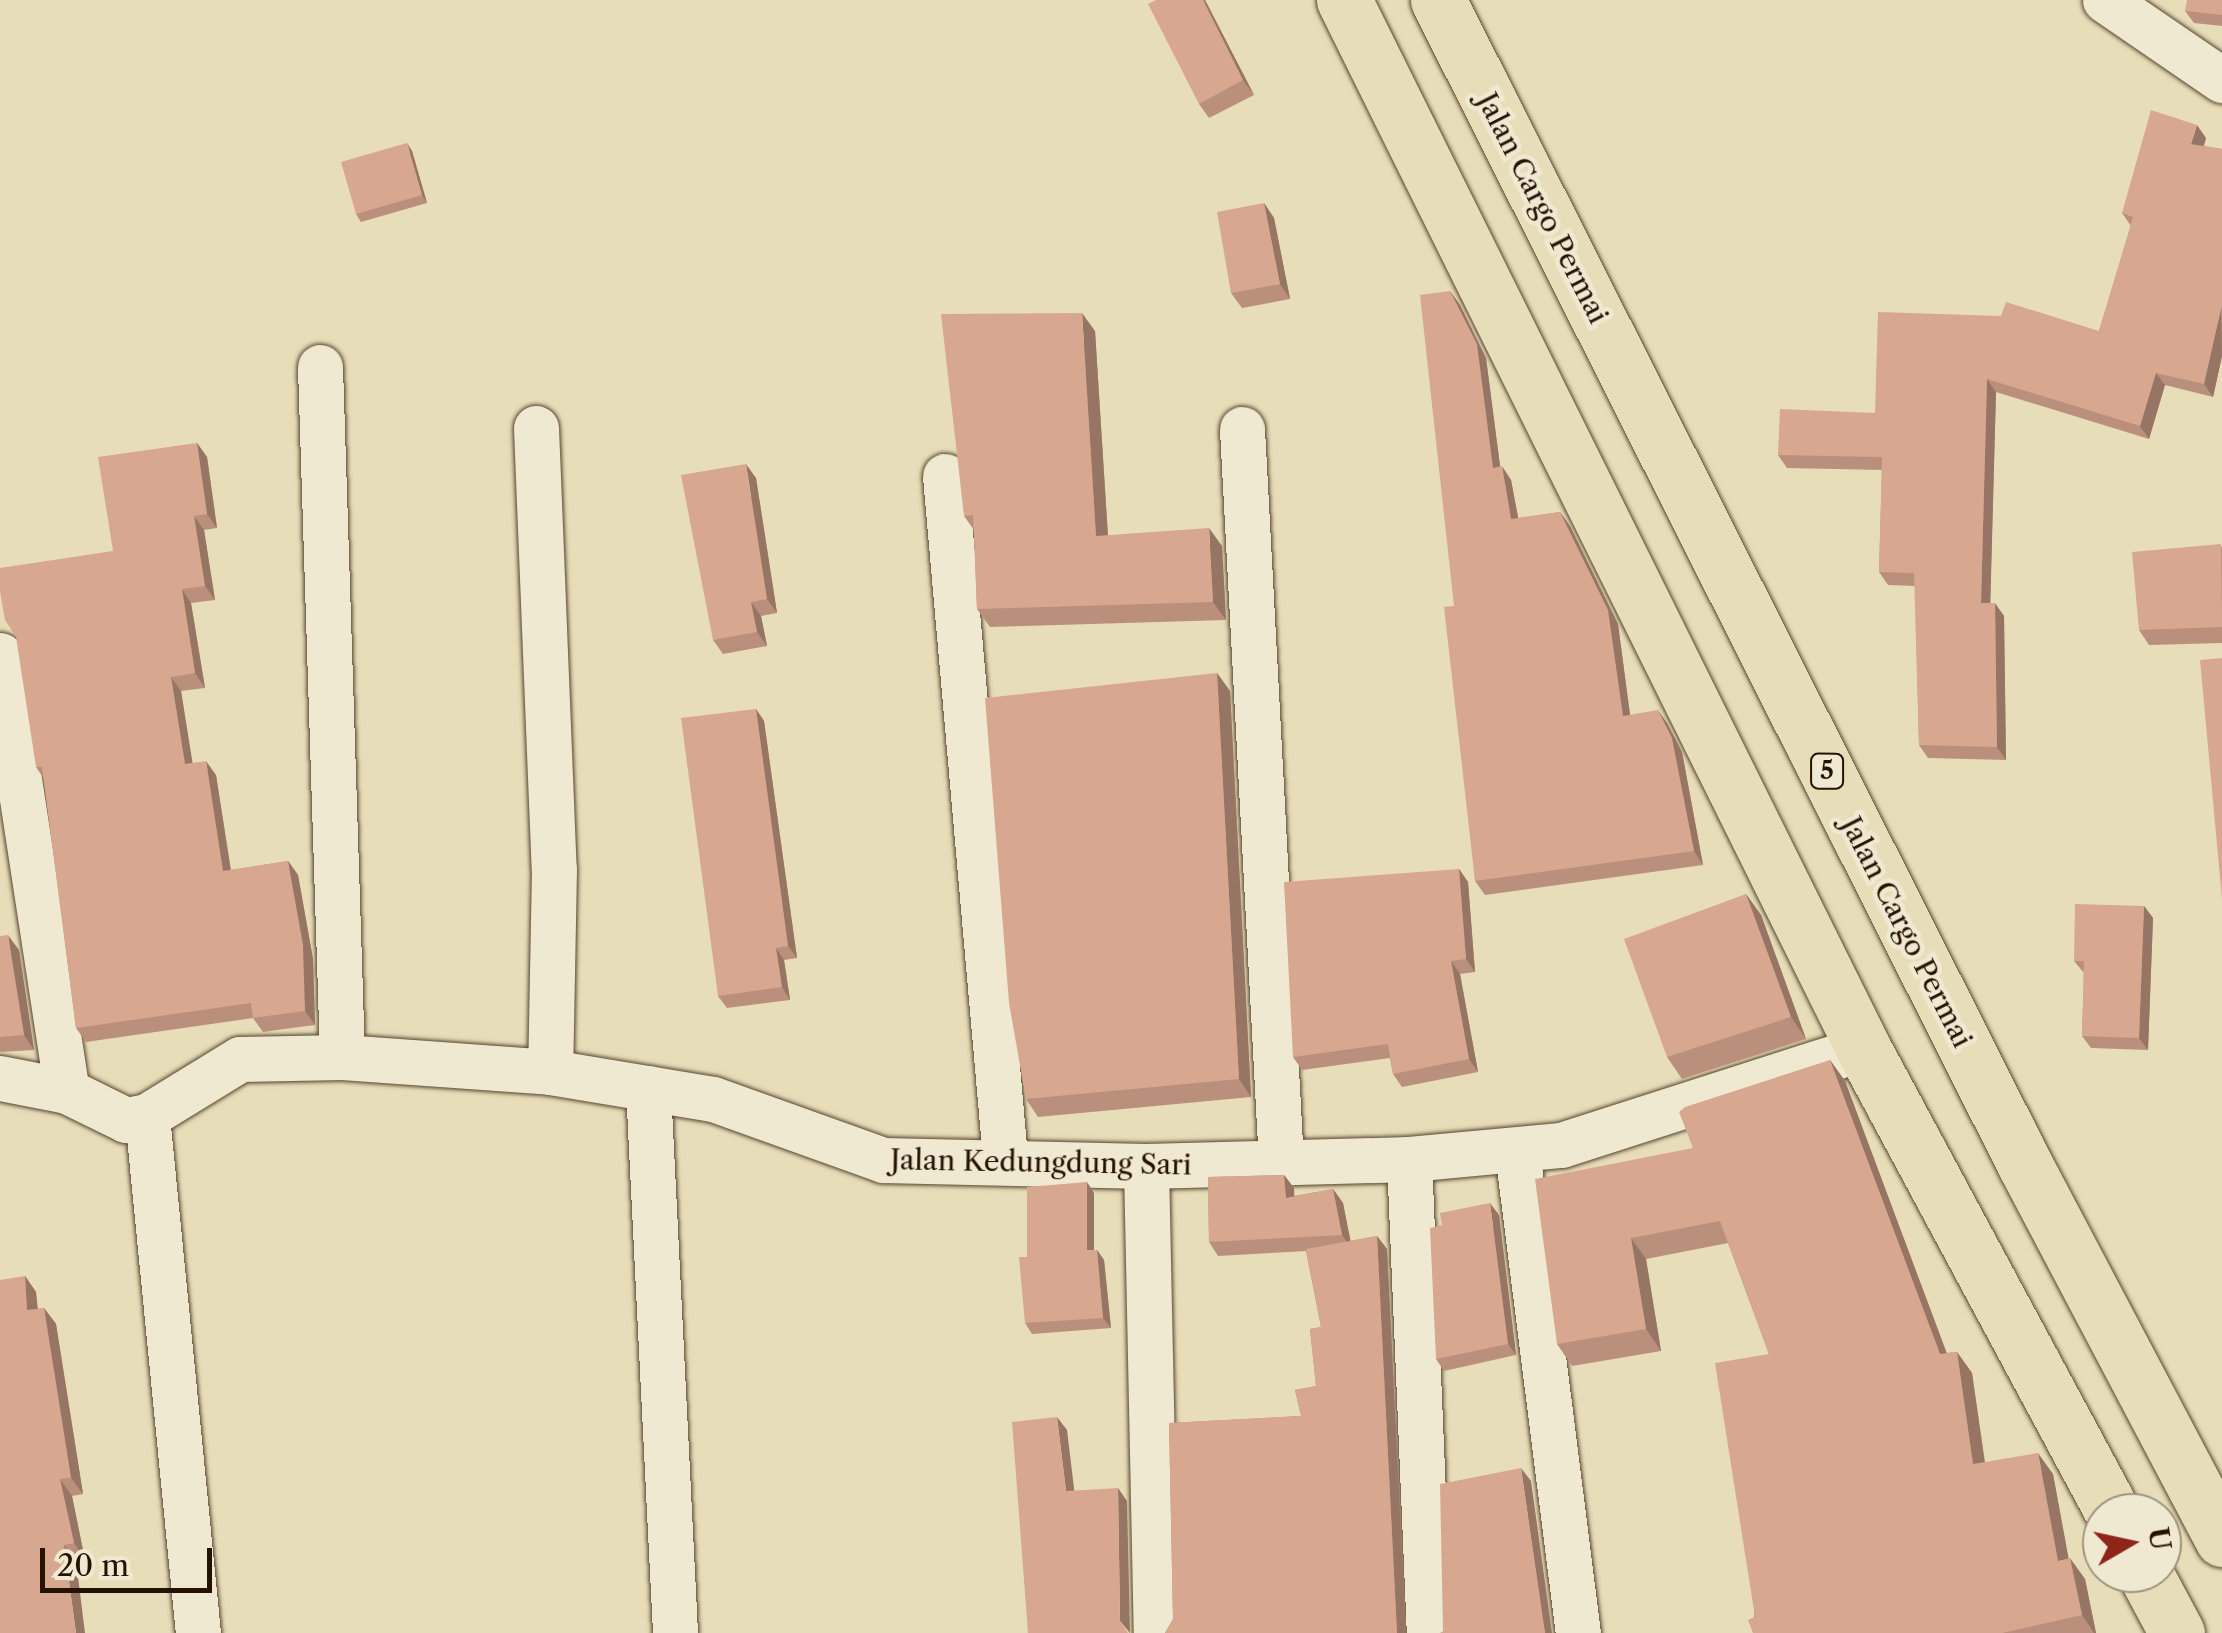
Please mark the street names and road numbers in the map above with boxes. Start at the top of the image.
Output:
street label: Jalan Cargo Permai [1470,87,1616,329]
road number: 5 [1810,751,1844,791]
street label: Jalan Cargo Permai [1834,811,1980,1053]
street label: Jalan Kedungdung Sari [890,1143,1192,1181]

